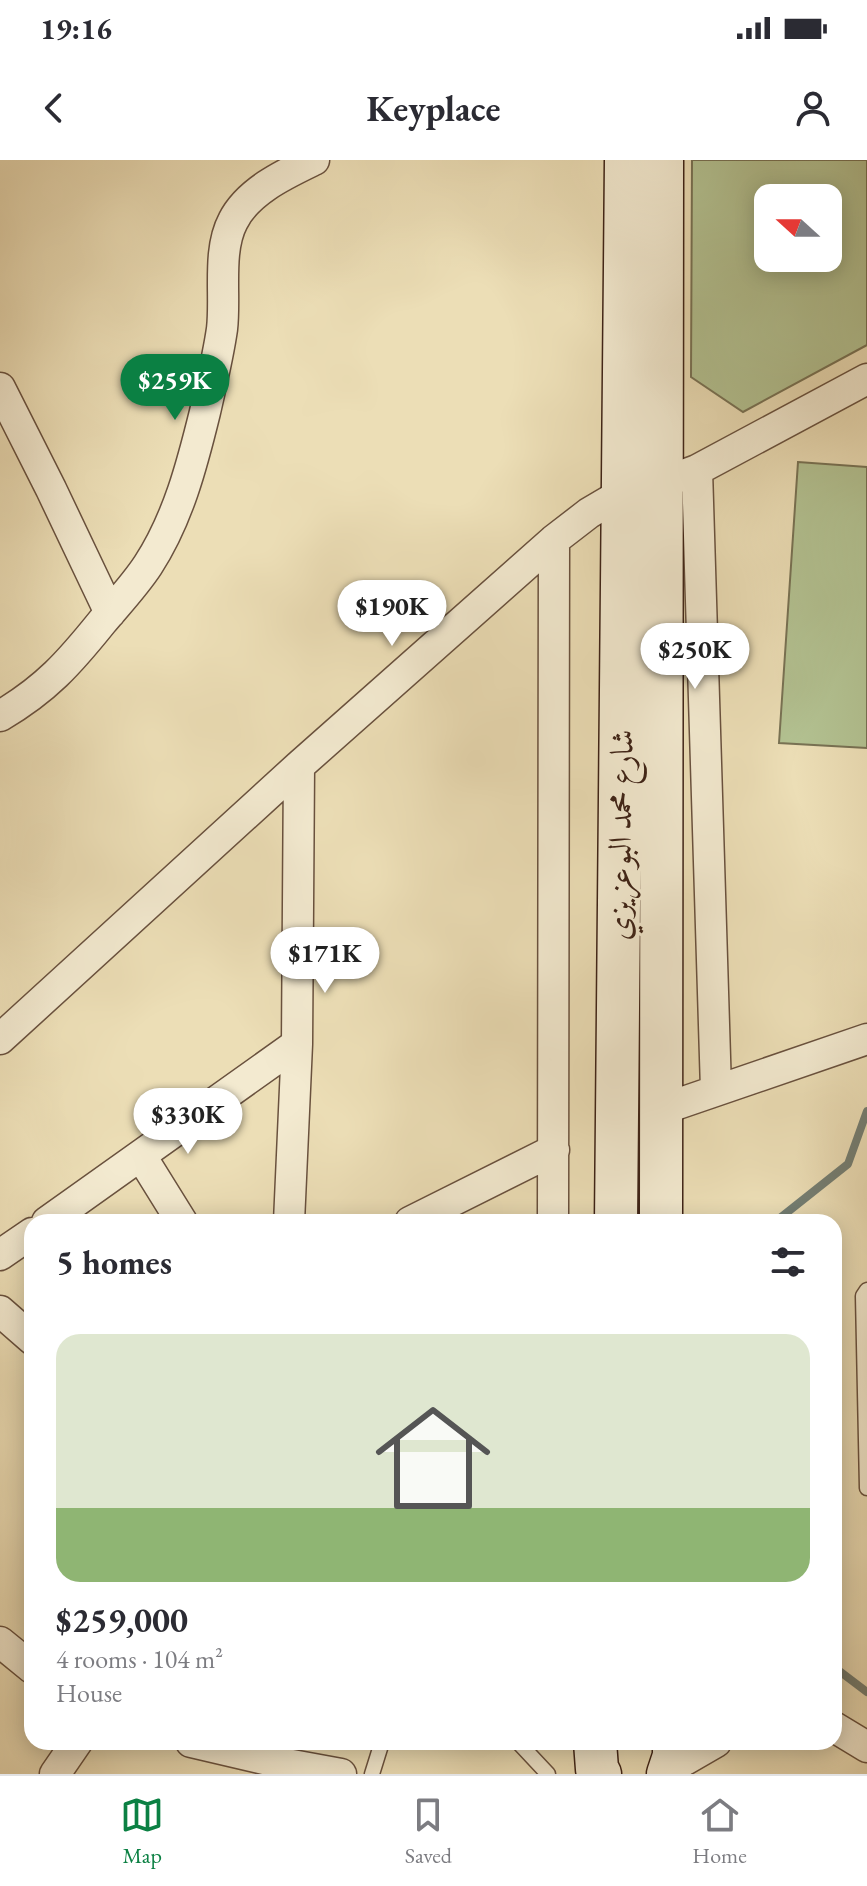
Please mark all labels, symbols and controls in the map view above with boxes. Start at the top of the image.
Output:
text: 19:16 [40,9,112,48]
text: Keyplace [366,85,501,132]
icon: back [32,86,76,130]
icon: person [791,86,835,130]
north arrow [754,184,842,272]
map controls [754,184,842,272]
pin: $259K [119,354,231,422]
text: $259K [138,363,212,397]
pin: $190K [336,580,448,648]
text: $190K [355,589,429,623]
pin: $250K [639,623,751,691]
text: $250K [658,632,732,666]
street label: شارع محمد البوعزيزي [597,729,649,941]
pin: $171K [269,927,381,995]
text: $171K [288,936,362,970]
pin: $330K [132,1088,244,1156]
text: $330K [151,1097,225,1131]
text: 5 homes [56,1240,172,1284]
icon: filters [766,1240,810,1284]
icon: home [361,1386,505,1530]
text: $259,000 [56,1598,188,1642]
text: 4 rooms · 104 m² [56,1642,223,1676]
text: House [56,1676,122,1710]
tab: Map [120,1793,164,1870]
tab: Saved [405,1793,452,1870]
tab: Home [692,1793,747,1870]

